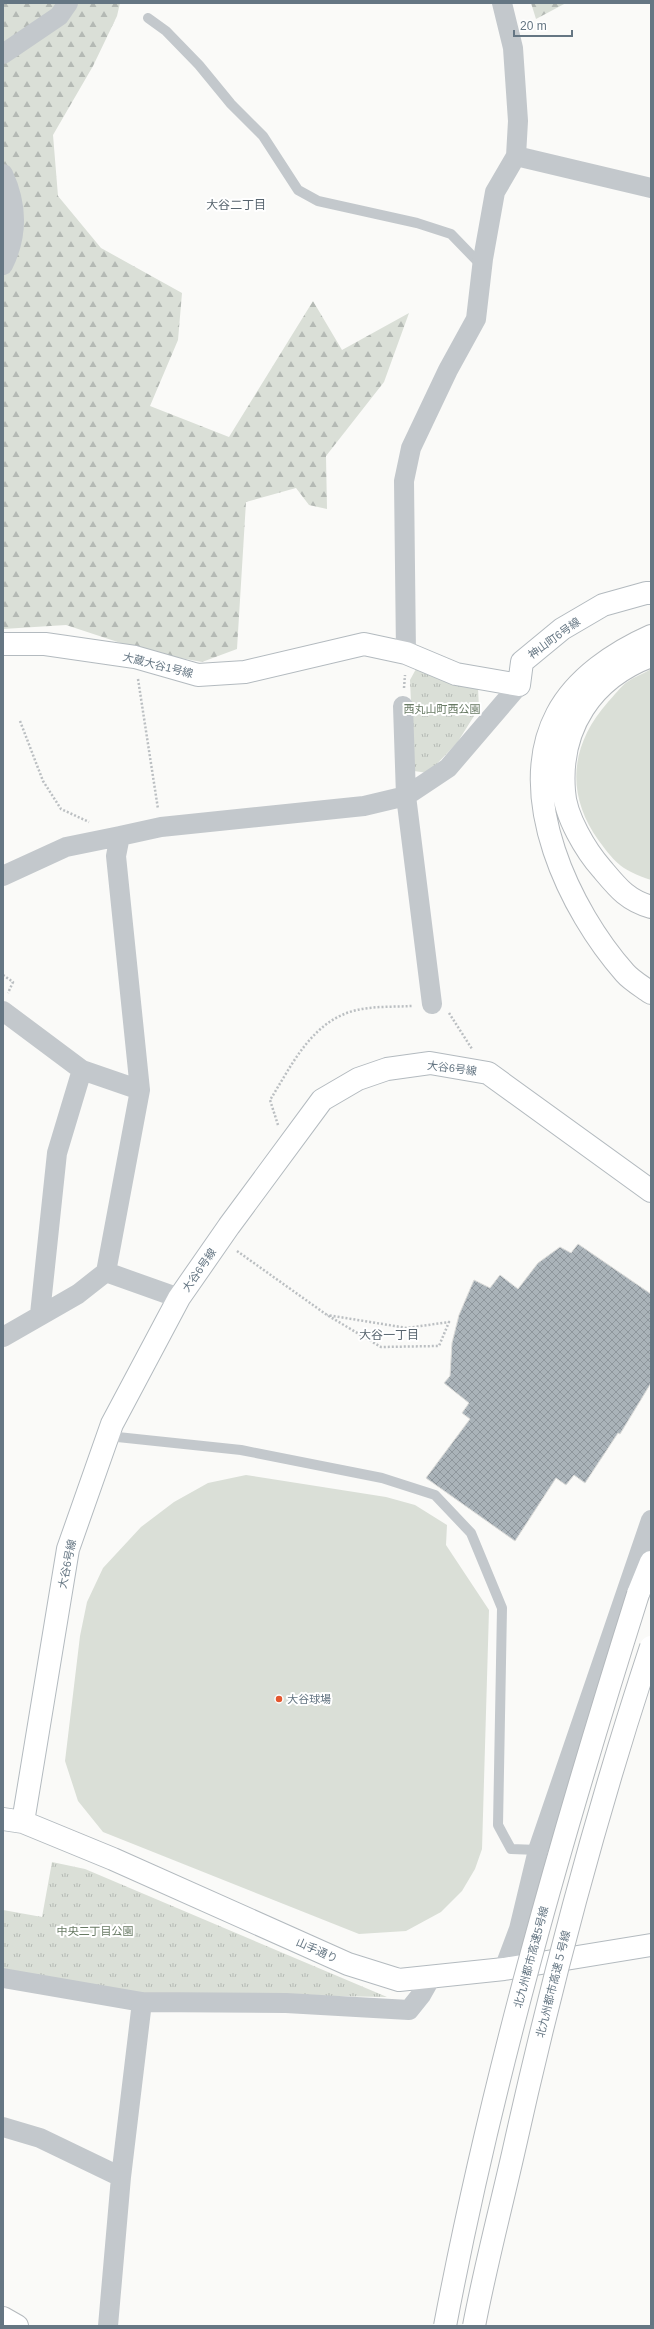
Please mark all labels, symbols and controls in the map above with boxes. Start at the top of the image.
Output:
scale bar [514,12,572,38]
text: 20 m [520,19,547,33]
district label: 大谷二丁目 [206,198,266,212]
street label: 神山町6号線 [526,615,582,661]
street label: 大蔵大谷1号線 [122,650,194,680]
park label: 西丸山町西公園 [404,703,481,715]
street label: 大谷6号線 [426,1059,478,1077]
street label: 大谷6号線 [180,1246,218,1294]
district label: 大谷一丁目 [359,1328,419,1342]
street label: 大谷6号線 [56,1538,78,1590]
place label: 大谷球場 [287,1693,331,1705]
marker: 大谷球場 [274,1694,284,1704]
street label: 北九州都市高速5号線 [512,1905,550,2009]
park label: 中央二丁目公園 [57,1925,134,1937]
street label: 北九州都市高速５号線 [534,1929,572,2039]
street label: 山手通り [294,1936,340,1964]

